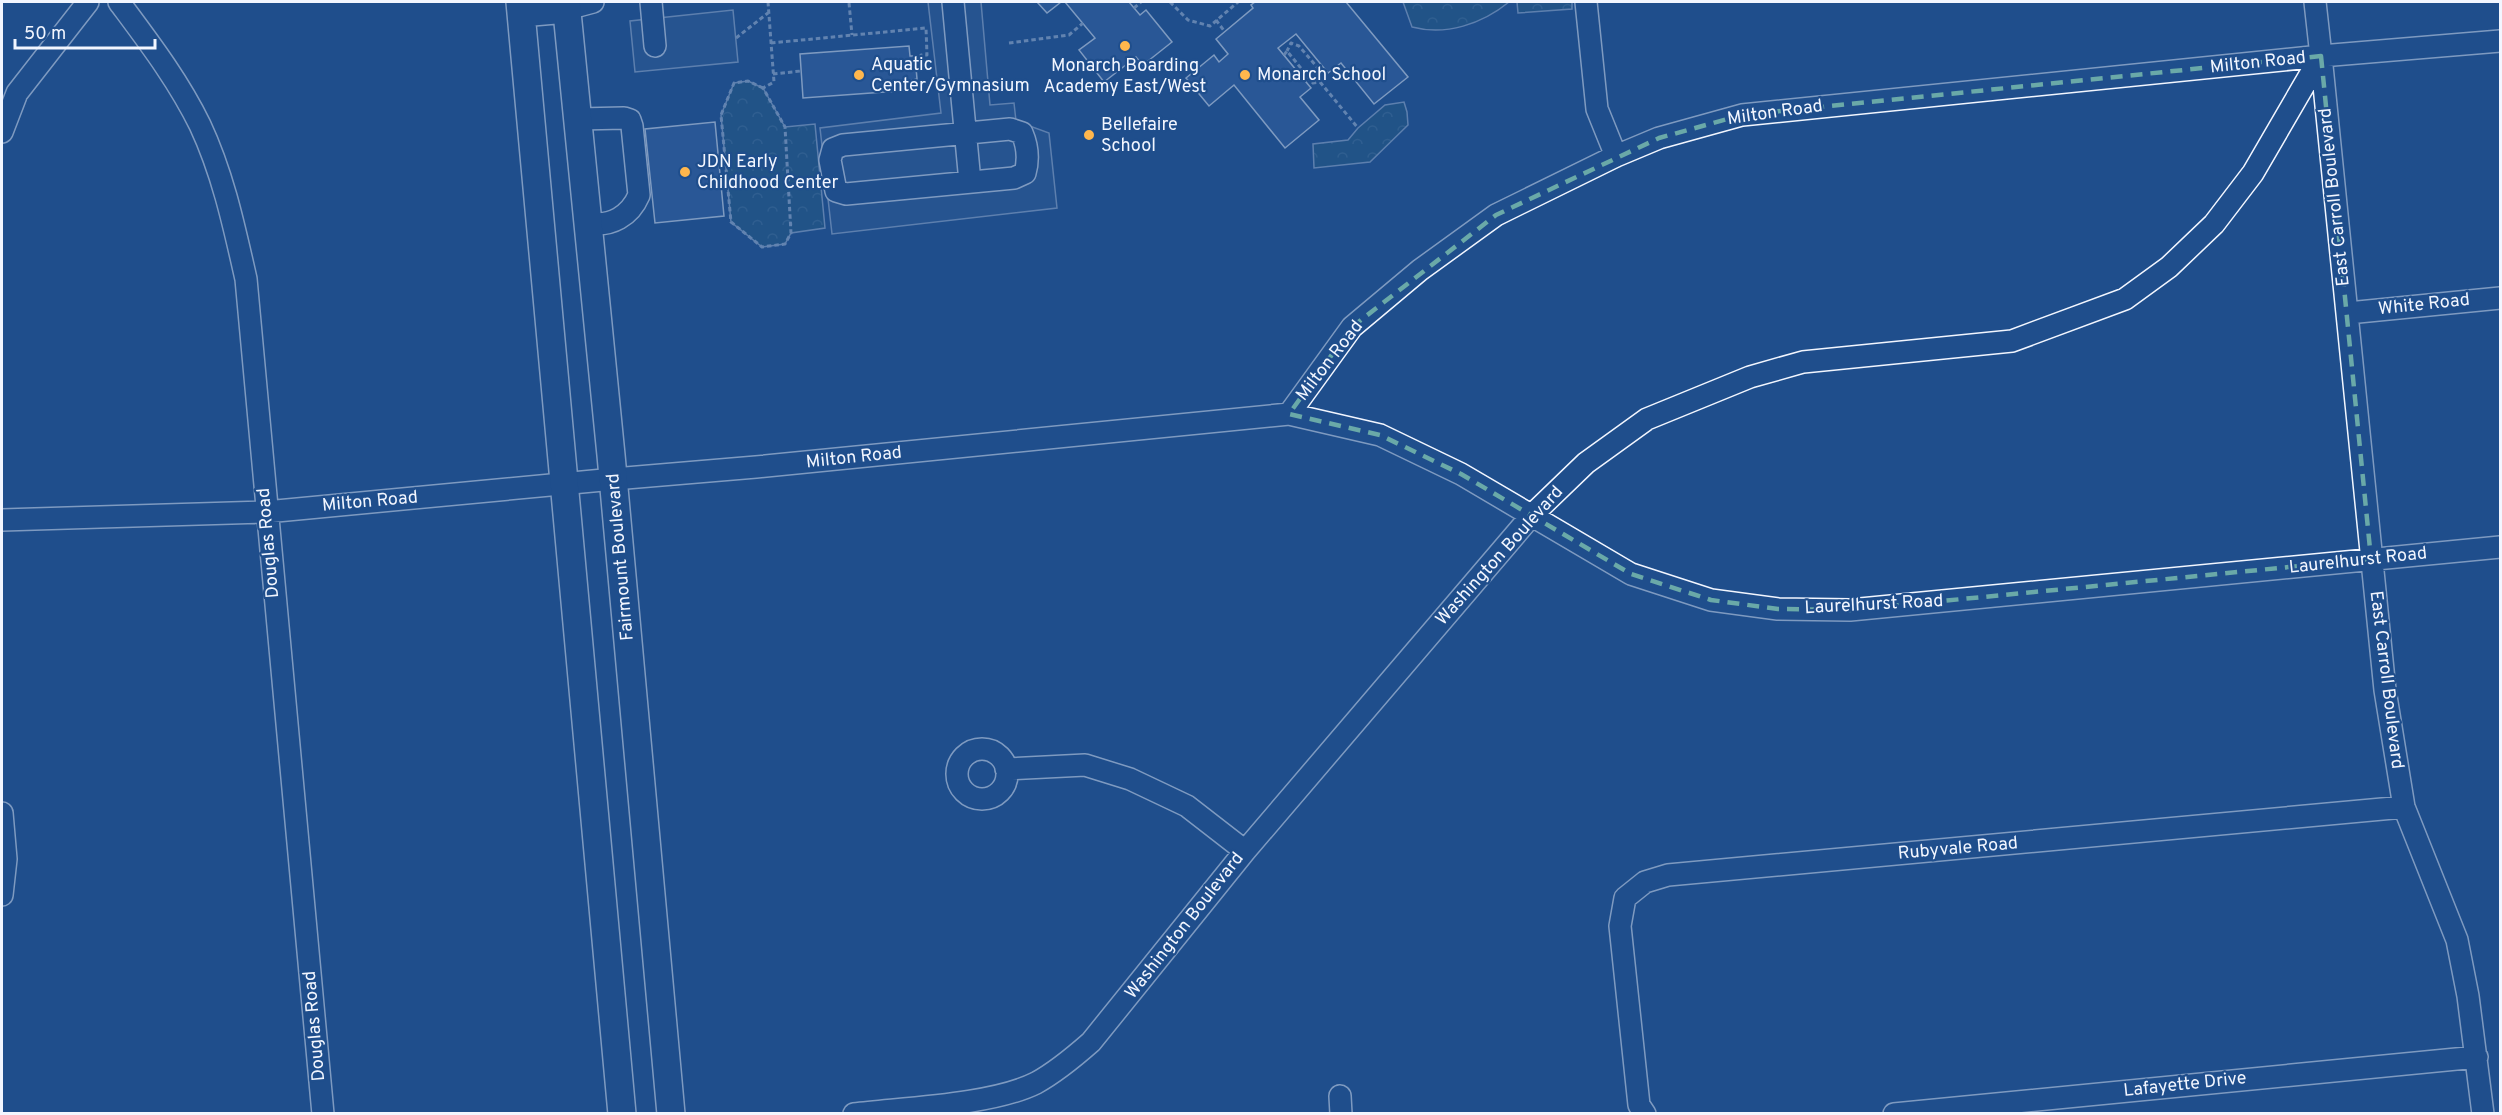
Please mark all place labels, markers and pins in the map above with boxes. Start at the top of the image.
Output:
marker: Monarch Boarding Academy East/West [1118,39,1132,53]
place label: Aquatic Center/Gymnasium [871,54,1030,98]
place label: Monarch Boarding Academy East/West [1044,55,1206,99]
place label: Monarch School [1257,64,1386,87]
marker: Aquatic Center/Gymnasium [852,68,866,82]
marker: Monarch School [1238,68,1252,82]
place label: Bellefaire School [1101,114,1178,158]
marker: Bellefaire School [1082,128,1096,142]
place label: JDN Early Childhood Center [697,151,839,195]
marker: JDN Early Childhood Center [678,165,692,179]

